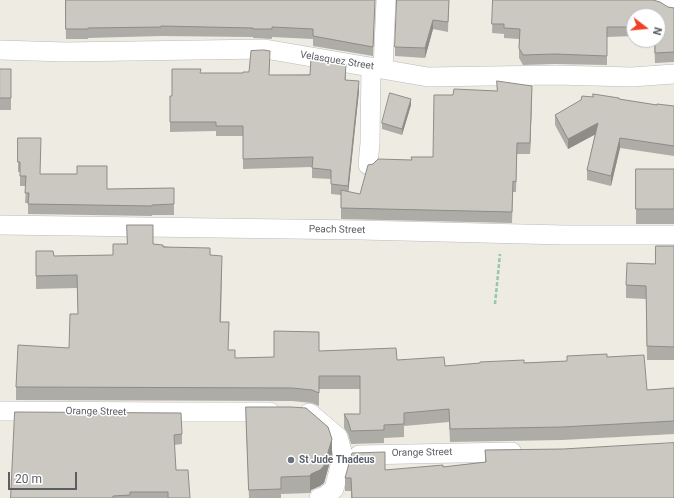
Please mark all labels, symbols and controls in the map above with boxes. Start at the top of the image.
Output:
north arrow [626,8,666,48]
text: N [650,26,664,37]
street label: Velasquez Street [299,49,375,73]
street label: Peach Street [309,224,365,236]
street label: Orange Street [65,405,127,419]
street label: Orange Street [391,446,453,460]
place label: St Jude Thadeus [299,454,375,466]
marker: St Jude Thadeus [286,455,296,465]
scale bar [10,464,79,490]
text: 20 m [15,472,42,486]

